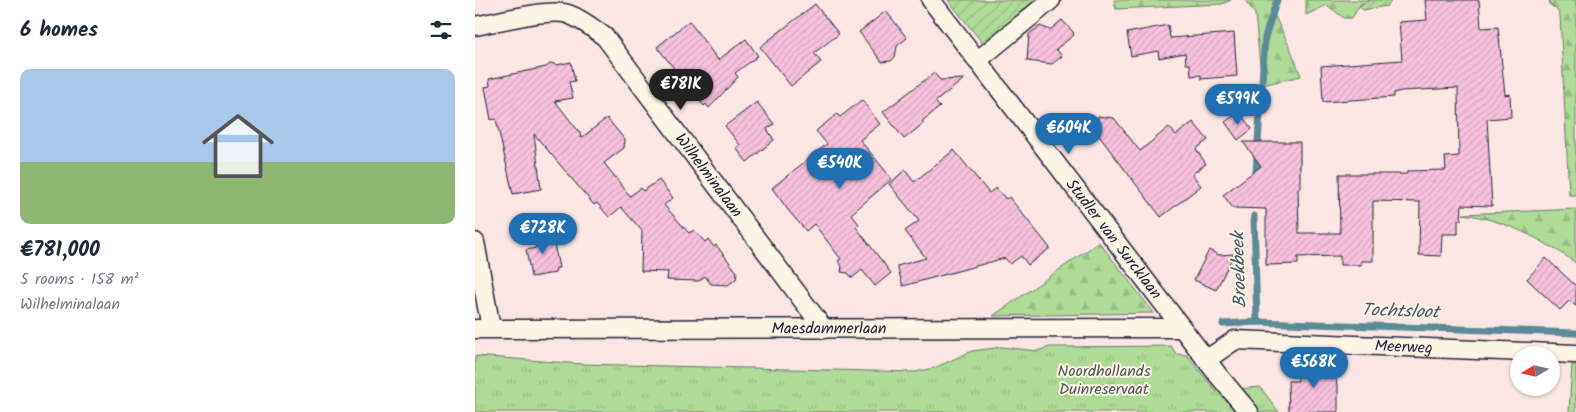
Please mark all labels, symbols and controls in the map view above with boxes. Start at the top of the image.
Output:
text: 6 homes [20,14,98,47]
icon: filters [427,16,455,44]
pin: €781K [646,68,716,111]
text: €781K [660,72,702,97]
pin: €599K [1203,84,1273,126]
text: €599K [1216,87,1260,112]
icon: home [193,101,283,191]
pin: €604K [1034,112,1104,155]
text: €604K [1046,116,1092,141]
street label: Wilhelminalaan [669,128,749,223]
pin: €540K [805,148,875,190]
text: €540K [818,151,862,176]
street label: Studler van Surcklaan [1060,173,1168,305]
pin: €728K [508,212,578,255]
text: €728K [520,216,566,241]
water label: Broekbeek [1224,229,1256,309]
text: €781,000 [20,234,100,267]
text: 5 rooms · 158 m² [20,267,138,292]
text: Wilhelminalaan [20,292,120,317]
water label: Tochtsloot [1361,296,1442,328]
street label: Maesdammerlaan [771,316,887,341]
street label: Meerweg [1374,333,1433,361]
pin: €568K [1279,346,1349,389]
north arrow [1510,346,1560,396]
map controls [1510,346,1560,396]
text: €568K [1291,350,1337,375]
park label: Noordhollands Duinreservaat [1057,359,1151,402]

